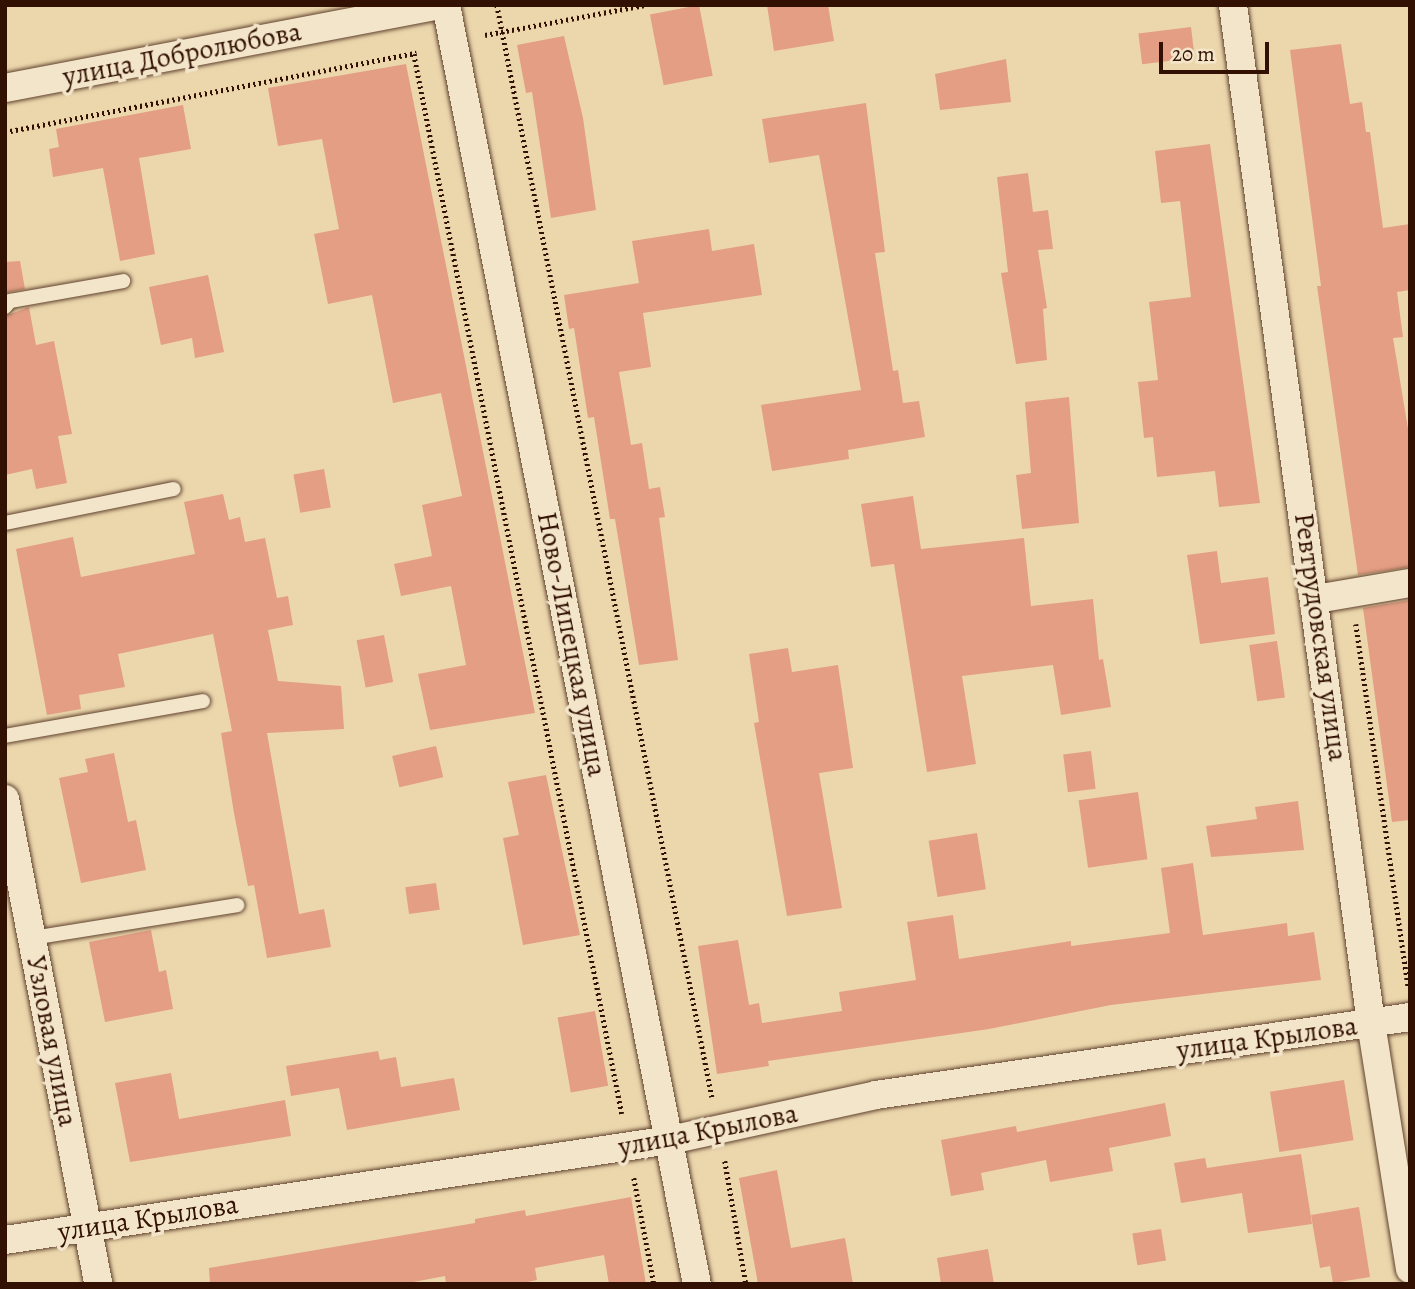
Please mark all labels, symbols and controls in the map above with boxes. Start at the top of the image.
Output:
street label: улица Добролюбова [60,14,304,94]
scale bar [1163,28,1273,72]
text: 20 m [1172,40,1215,68]
street label: Ново-Липецкая улица [530,509,614,779]
street label: Ревтрудовская улица [1287,511,1355,763]
street label: Узловая улица [19,953,85,1129]
street label: улица Крылова [1175,1009,1359,1067]
street label: улица Крылова [615,1096,801,1164]
street label: улица Крылова [55,1187,241,1249]

